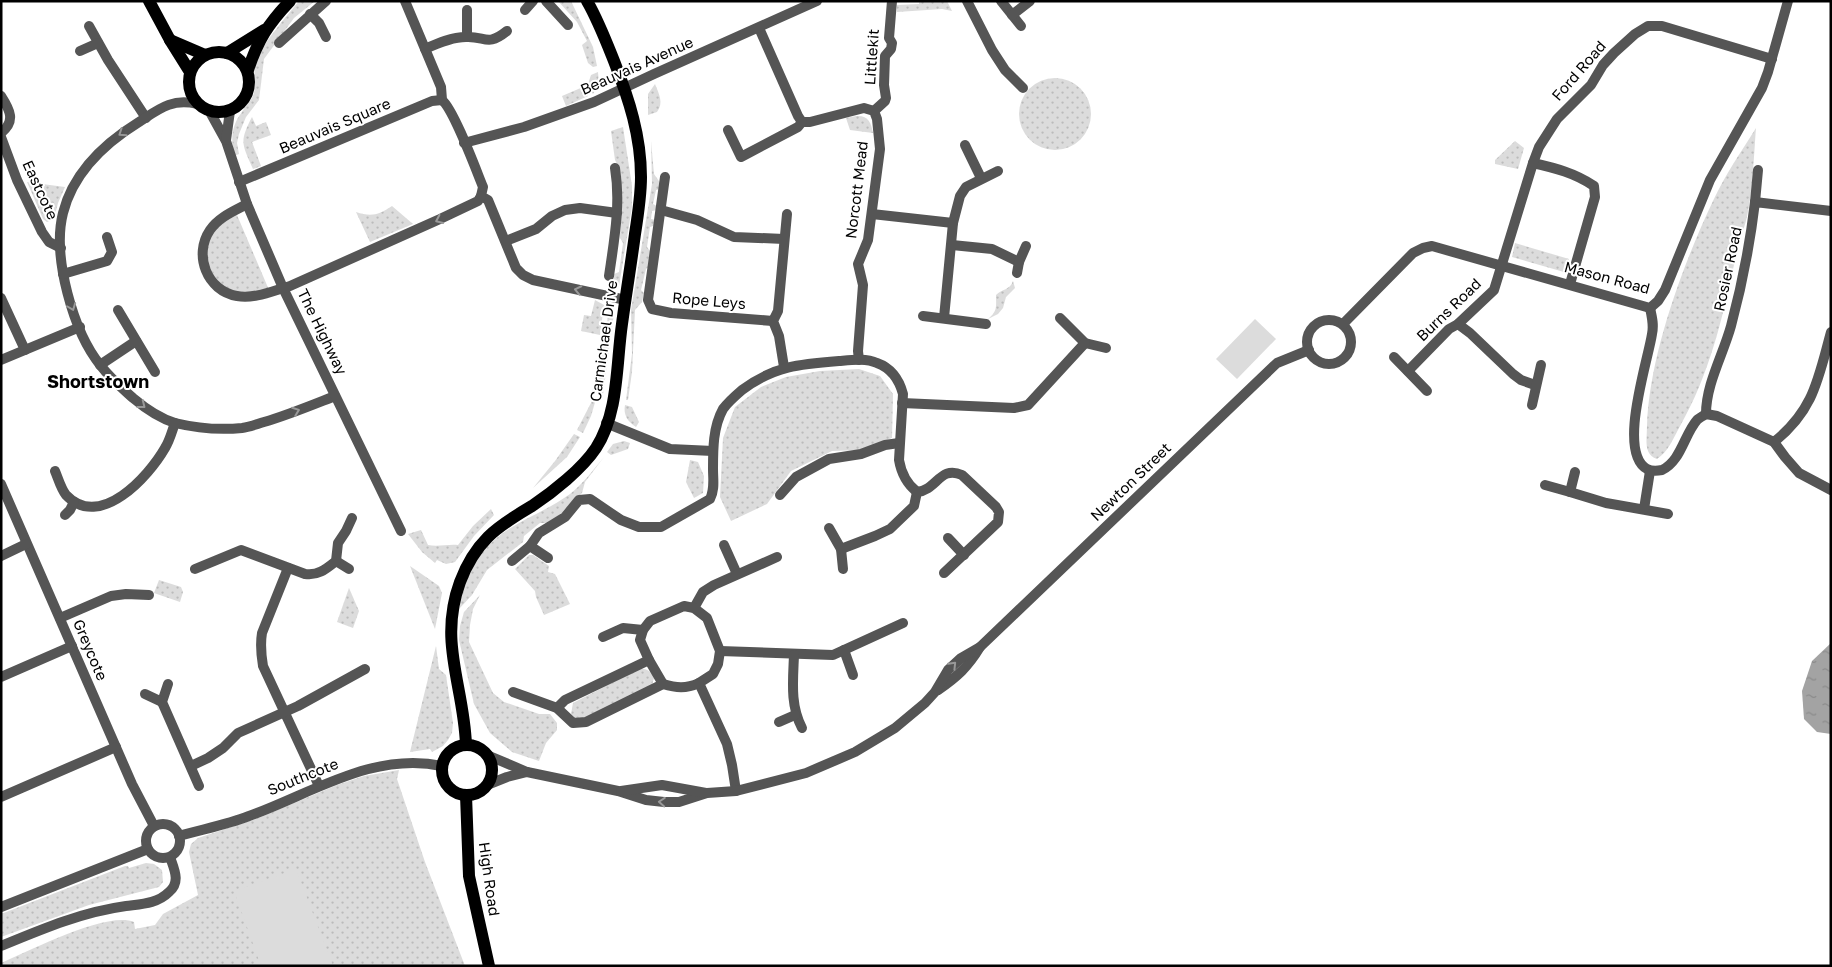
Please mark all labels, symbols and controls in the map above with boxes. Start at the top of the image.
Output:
street label: Littlekit [860,28,882,86]
street label: Beauvais Avenue [577,32,696,98]
street label: Ford Road [1547,37,1609,104]
street label: Beauvais Square [276,93,393,157]
one-way arrow [118,127,128,136]
street label: Norcott Mead [841,140,871,240]
street label: Eastcote [19,157,63,222]
one-way arrow [435,214,444,224]
street label: Rosier Road [1709,225,1745,313]
street label: Mason Road [1562,257,1652,297]
street label: Burns Road [1412,274,1484,344]
street label: Carmichael Drive [586,279,620,403]
one-way arrow [573,285,582,296]
street label: The Highway [294,286,352,378]
street label: Rope Leys [671,288,747,312]
one-way arrow [65,302,76,311]
district label: Shortstown [47,370,149,392]
one-way arrow [136,399,146,408]
one-way arrow [292,407,300,417]
street label: Newton Street [1086,438,1174,524]
street label: Greycote [70,616,112,683]
one-way arrow [947,662,956,671]
street label: Southcote [265,754,341,798]
one-way arrow [658,796,666,807]
street label: High Road [476,841,504,917]

